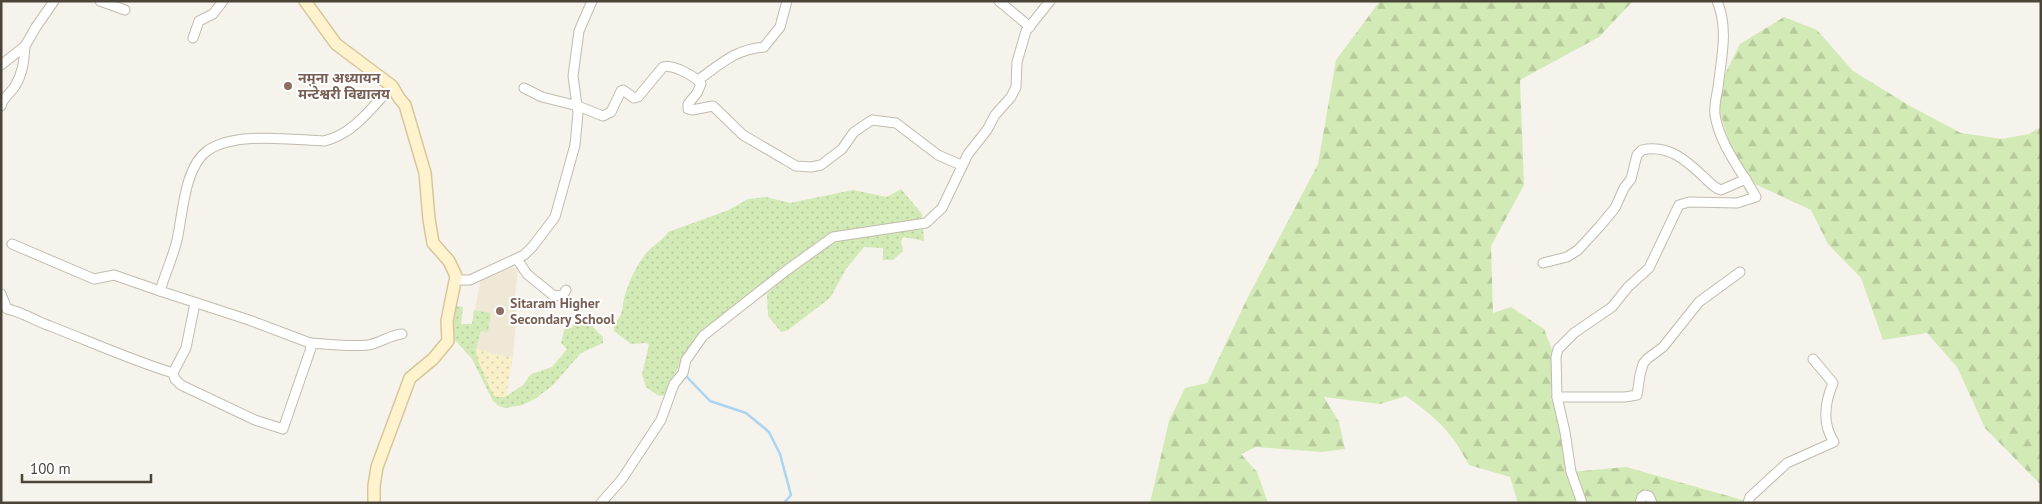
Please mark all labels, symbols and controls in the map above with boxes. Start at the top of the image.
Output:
place label: नमुना अध्यायन मन्टेश्वरी विद्यालय [298,69,391,103]
marker: नमुना अध्यायन मन्टेश्वरी विद्यालय [282,80,294,92]
place label: Sitaram Higher Secondary School [510,294,616,328]
marker: Sitaram Higher Secondary School [494,305,506,317]
scale bar [22,452,151,484]
text: 100 m [30,459,71,478]

